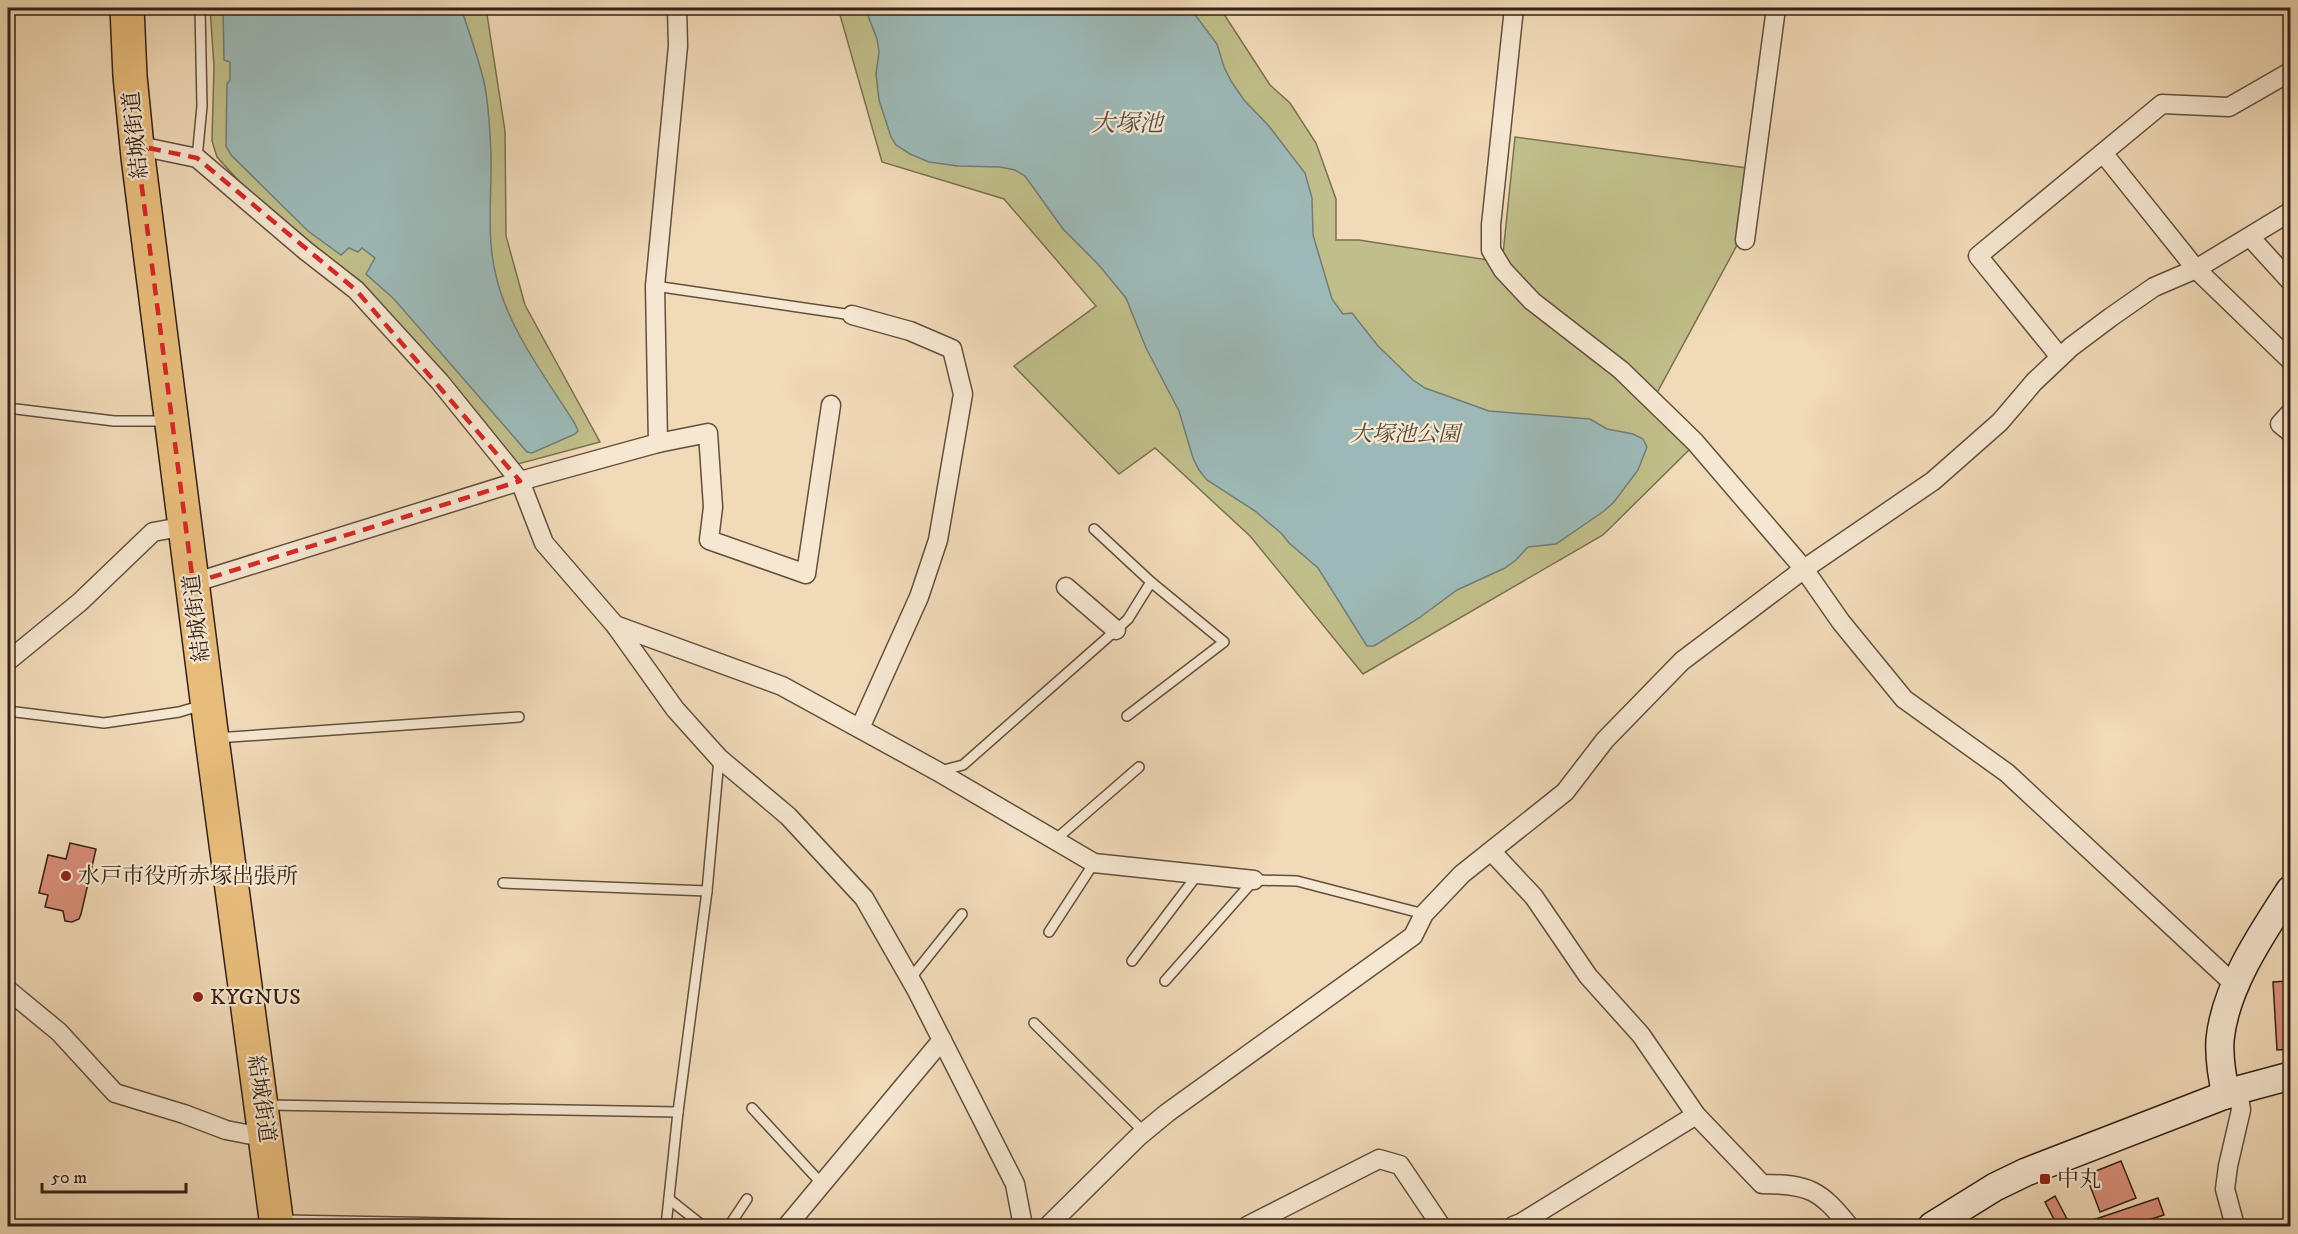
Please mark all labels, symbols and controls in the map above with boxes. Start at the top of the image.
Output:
street label: 結城街道 [118,90,154,180]
water label: 大塚池 [1091,109,1166,139]
park label: 大塚池公園 [1350,421,1463,448]
street label: 結城街道 [178,573,216,663]
place label: 水戸市役所赤塚出張所 [78,863,298,890]
marker: 水戸市役所赤塚出張所 [59,869,73,883]
place label: KYGNUS [210,984,301,1011]
marker: KYGNUS [191,990,205,1004]
street label: 結城街道 [242,1054,280,1144]
scale bar [42,1156,186,1194]
place label: 中丸 [2057,1166,2101,1193]
text: 50 m [51,1167,87,1189]
marker: 中丸 [2038,1172,2052,1186]

